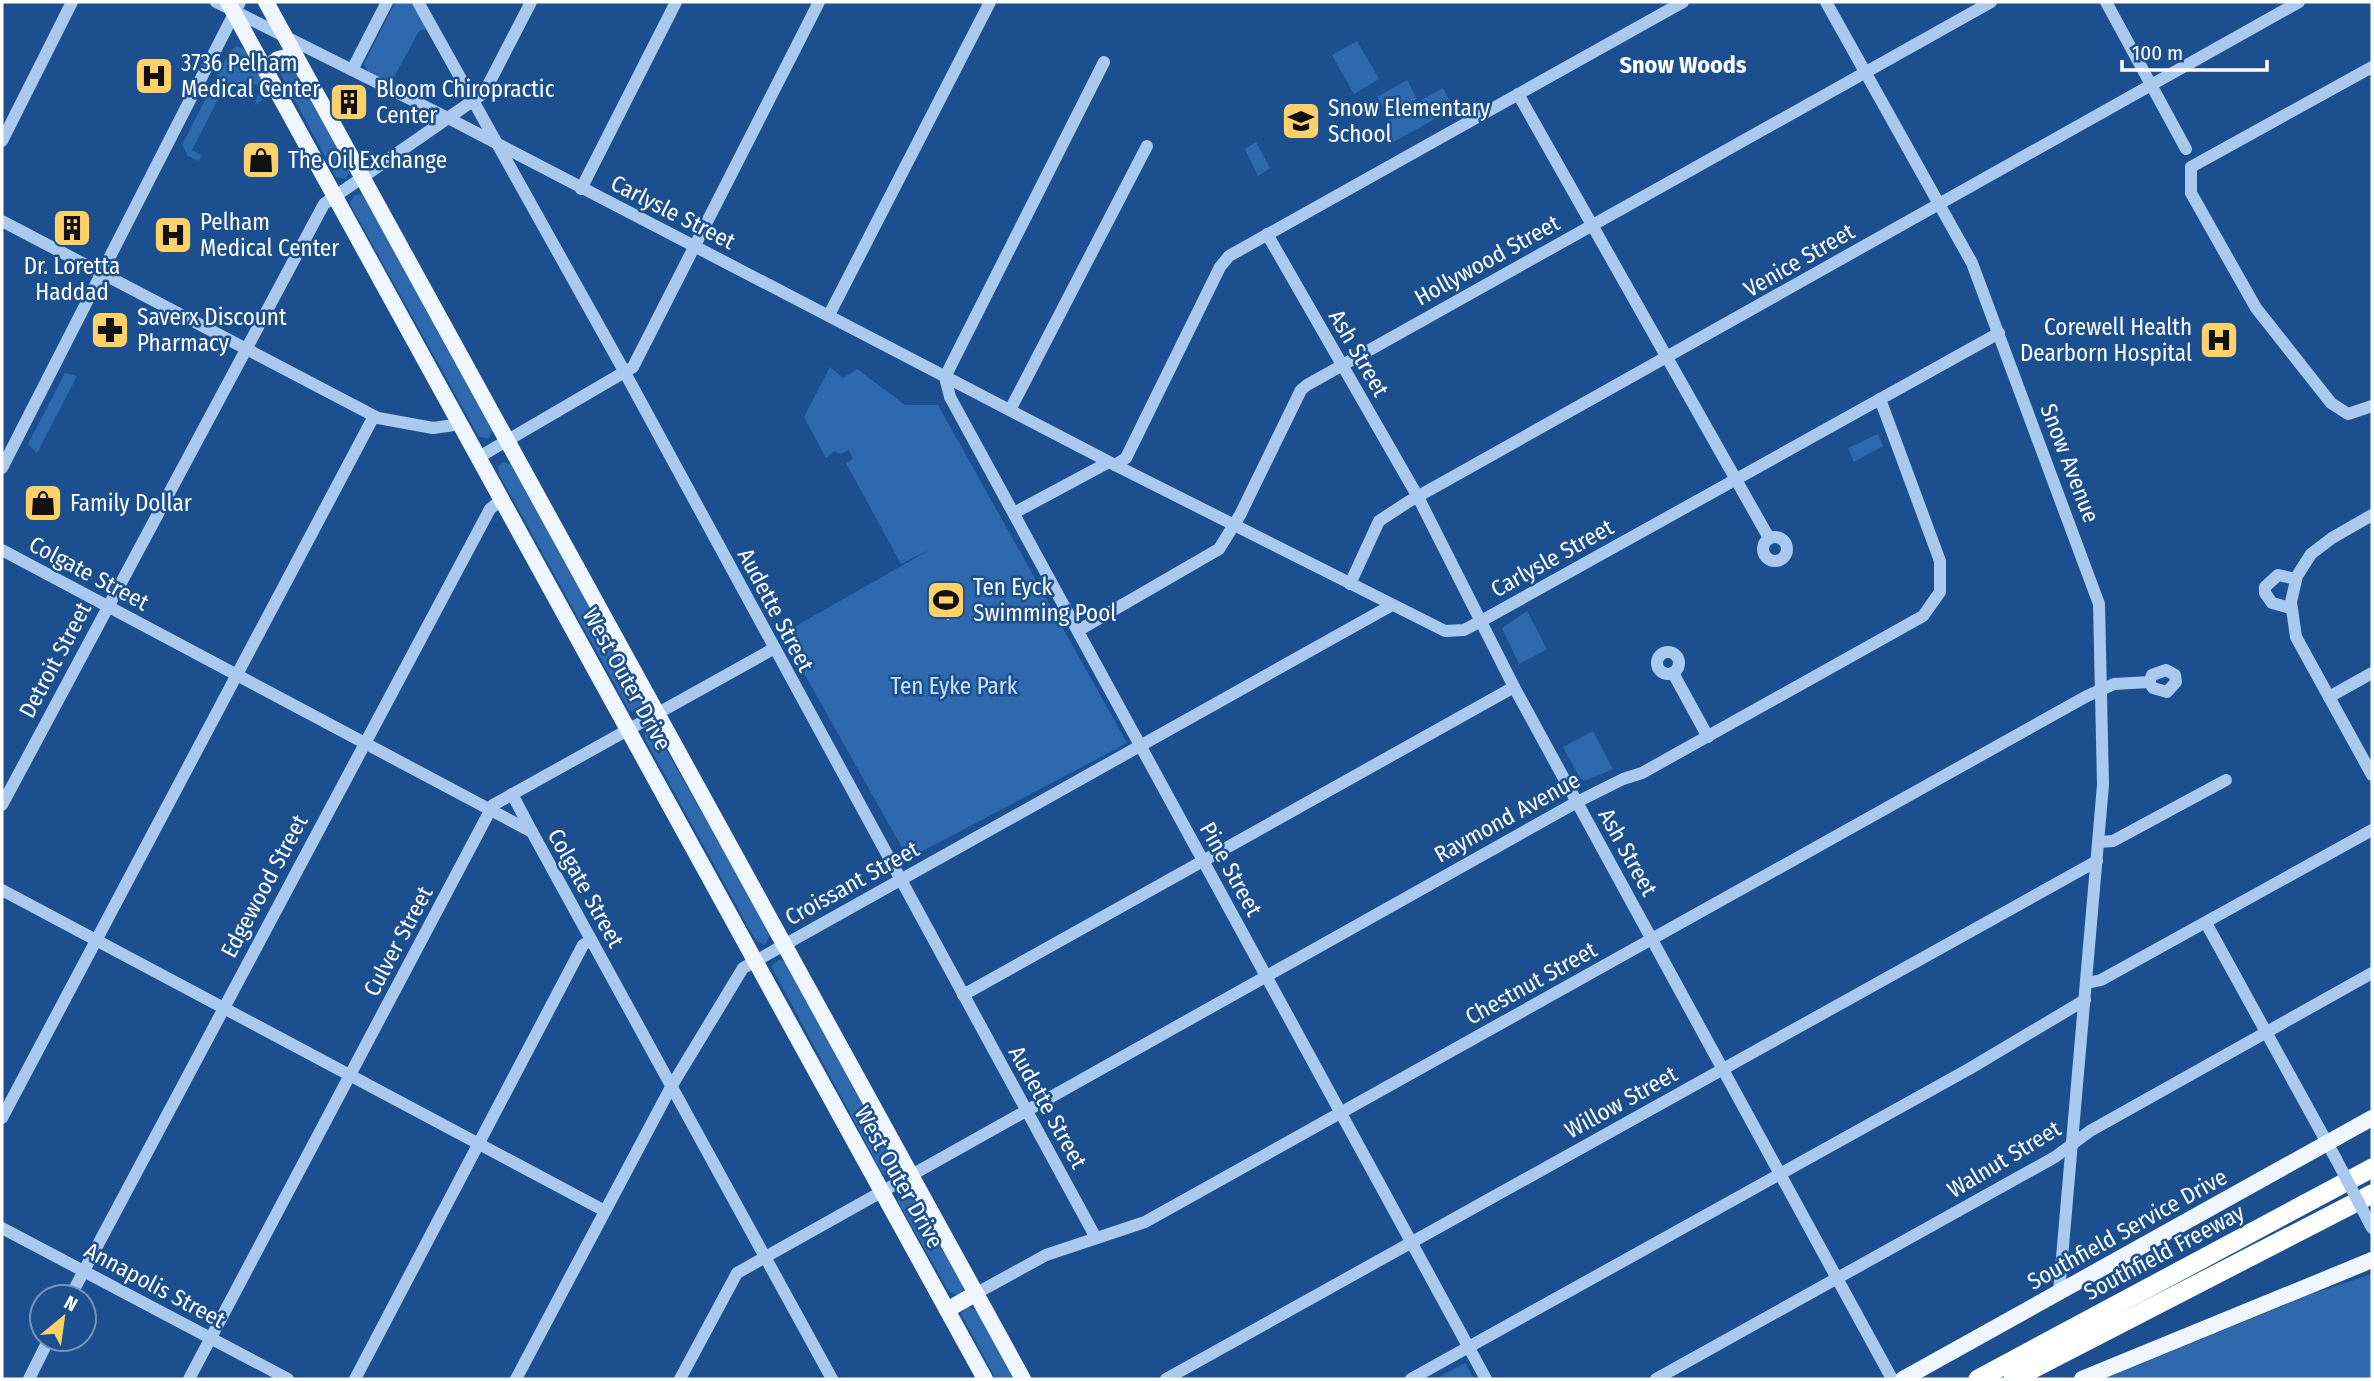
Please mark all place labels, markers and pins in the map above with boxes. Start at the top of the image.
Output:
place label: 3736 Pelham Medical Center [181,49,320,103]
hospital icon: 3736 Pelham Medical Center [133,55,175,97]
place label: Bloom Chiropractic Center [376,75,555,129]
building icon: Bloom Chiropractic Center [328,81,370,123]
place label: Snow Elementary School [1328,94,1491,148]
school or university icon: Snow Elementary School [1280,100,1322,142]
shop icon: The Oil Exchange [240,139,282,181]
place label: The Oil Exchange [288,146,447,174]
building icon: Dr. Loretta Haddad [51,207,93,249]
place label: Pelham Medical Center [200,208,339,262]
hospital icon: Pelham Medical Center [152,214,194,256]
place label: Dr. Loretta Haddad [24,252,120,306]
place label: Saverx Discount Pharmacy [137,303,287,357]
pharmacy icon: Saverx Discount Pharmacy [89,309,131,351]
place label: Corewell Health Dearborn Hospital [2020,313,2192,367]
hospital icon: Corewell Health Dearborn Hospital [2198,319,2240,361]
shop icon: Family Dollar [22,482,64,524]
place label: Family Dollar [70,489,192,517]
place label: Ten Eyck Swimming Pool [973,573,1116,627]
sports icon: Ten Eyck Swimming Pool [925,579,967,621]

